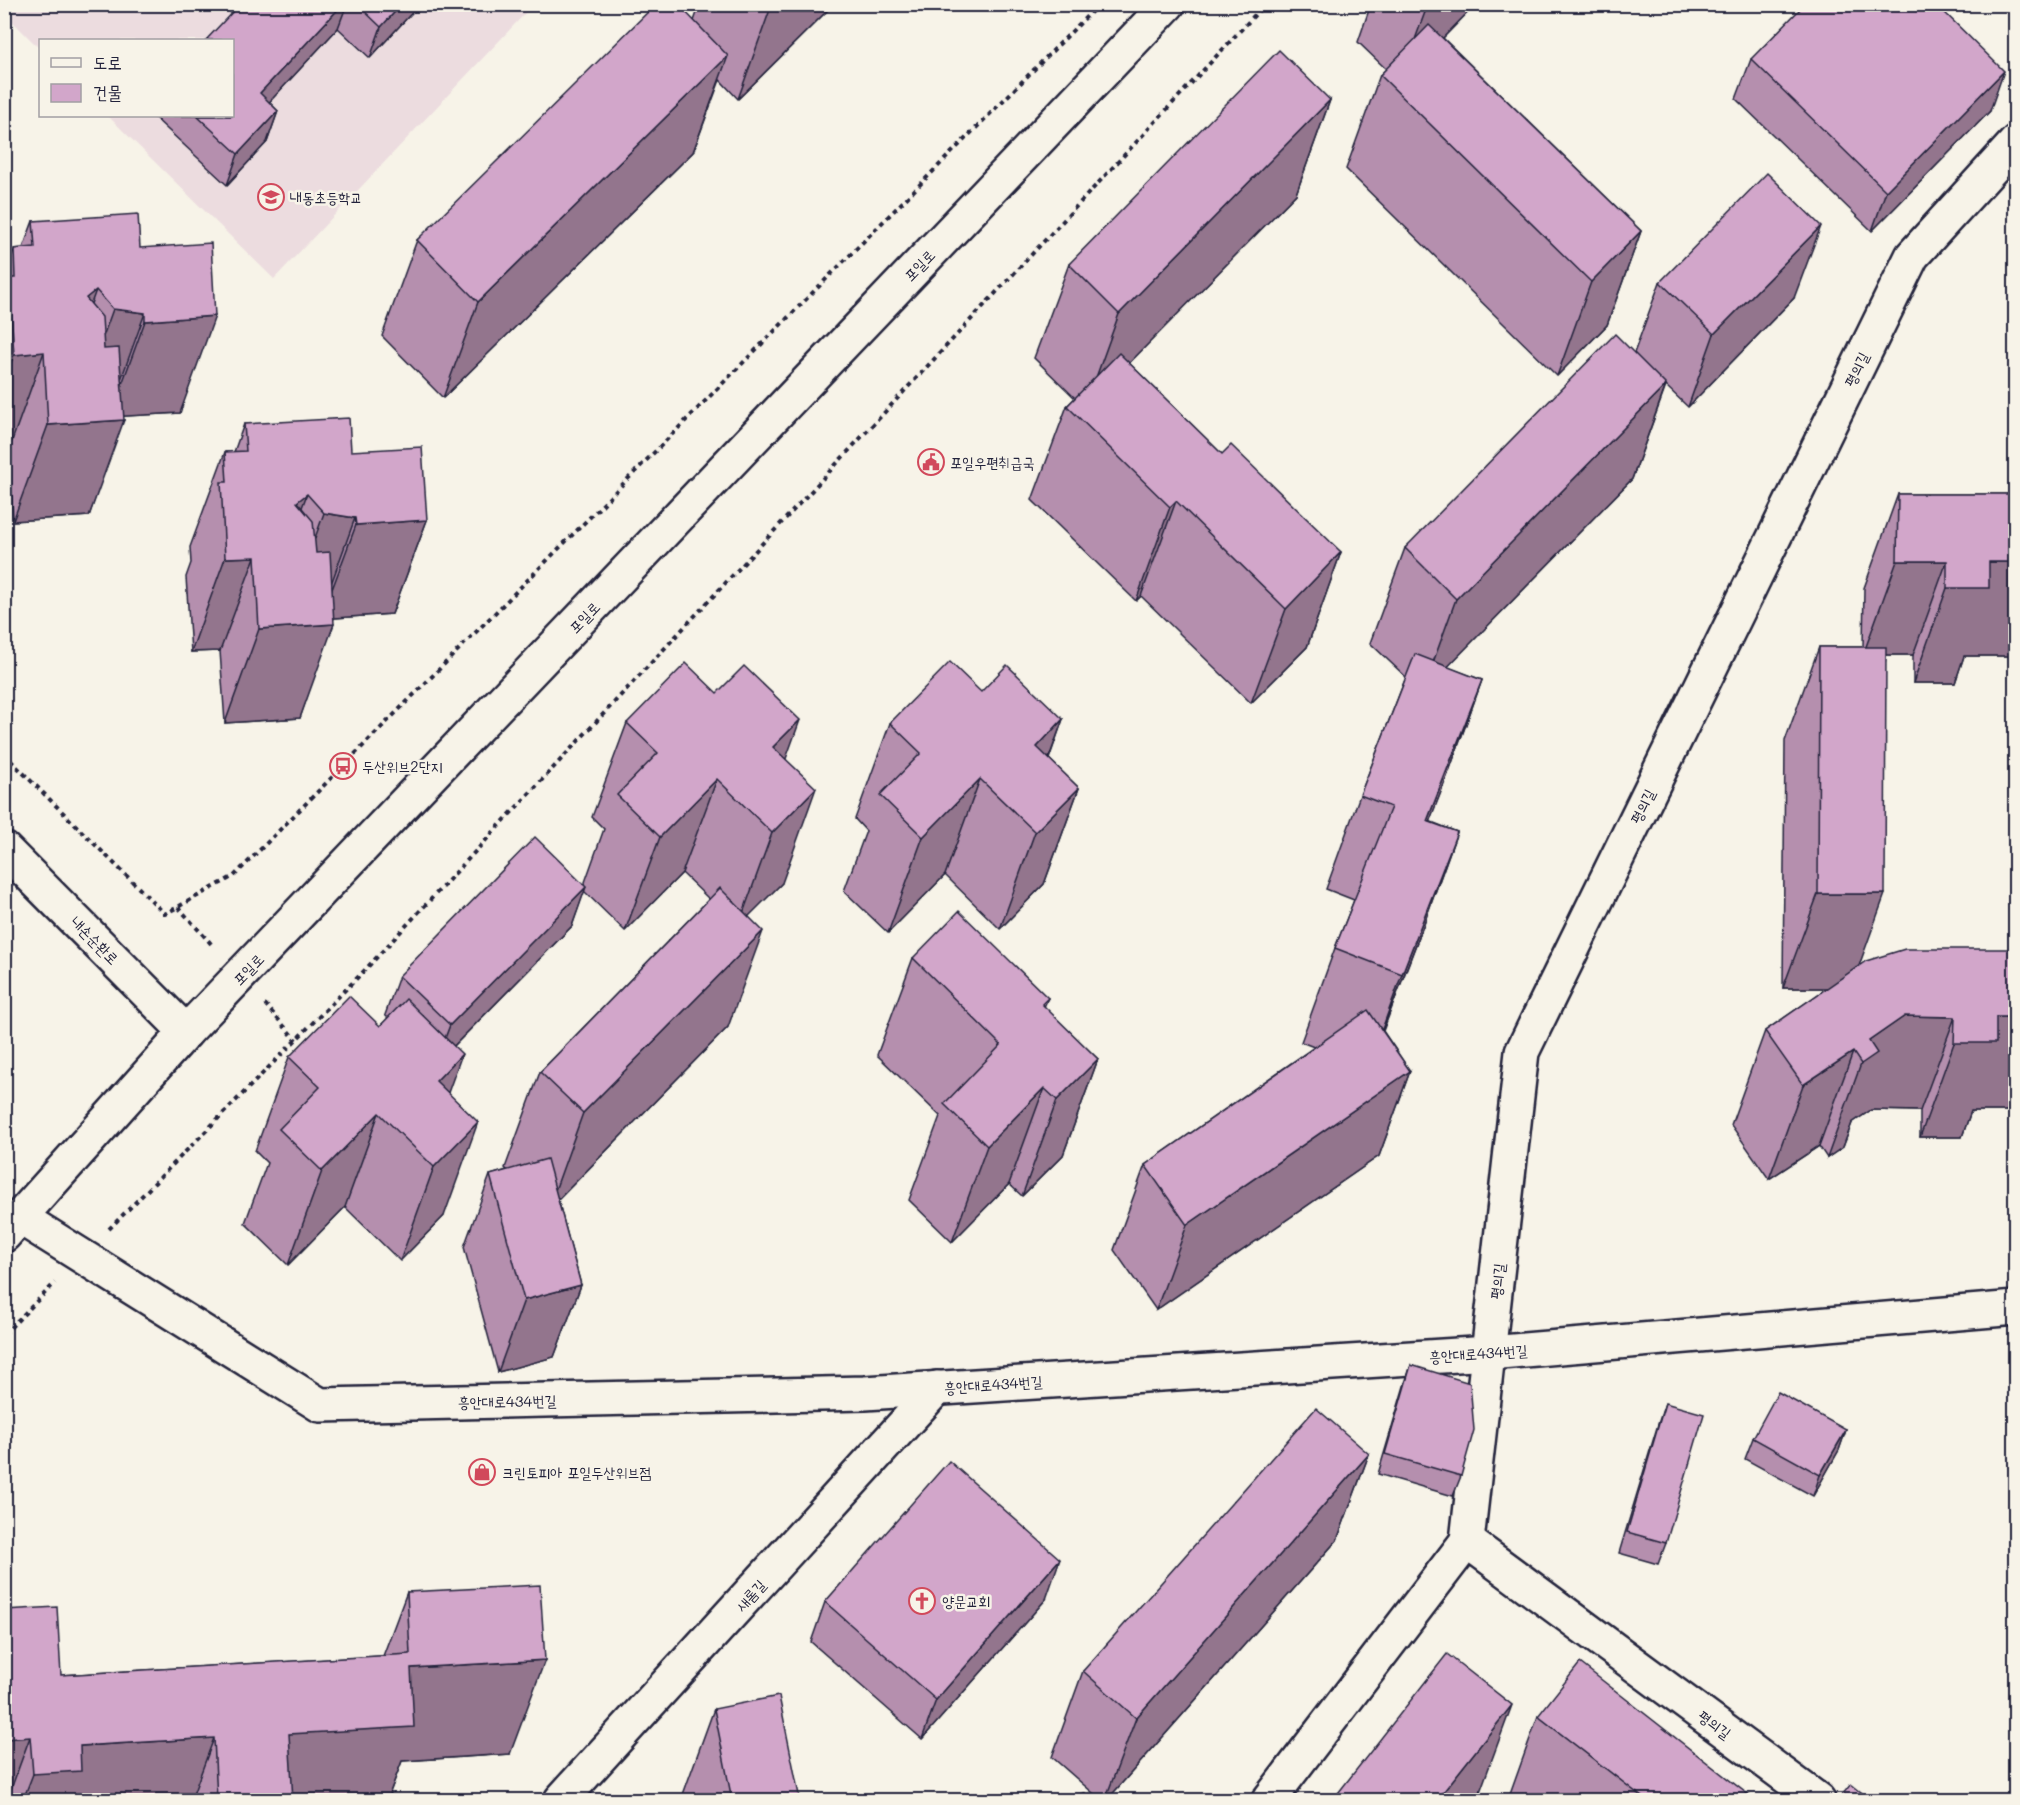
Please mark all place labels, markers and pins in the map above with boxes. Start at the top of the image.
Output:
school or university icon: 내동초등학교 [256,182,286,212]
place label: 내동초등학교 [290,187,362,207]
public building icon: 포일우편취급국 [916,447,946,477]
place label: 포일우편취급국 [950,452,1035,472]
bus stop icon: 두산위브2단지 [328,751,358,781]
place label: 두산위브2단지 [362,756,443,776]
shop icon: 크린토피아 포일두산위브점 [467,1457,497,1487]
place label: 크린토피아 포일두산위브점 [502,1462,652,1482]
church icon: 양문교회 [907,1586,937,1616]
place label: 양문교회 [942,1591,990,1611]

